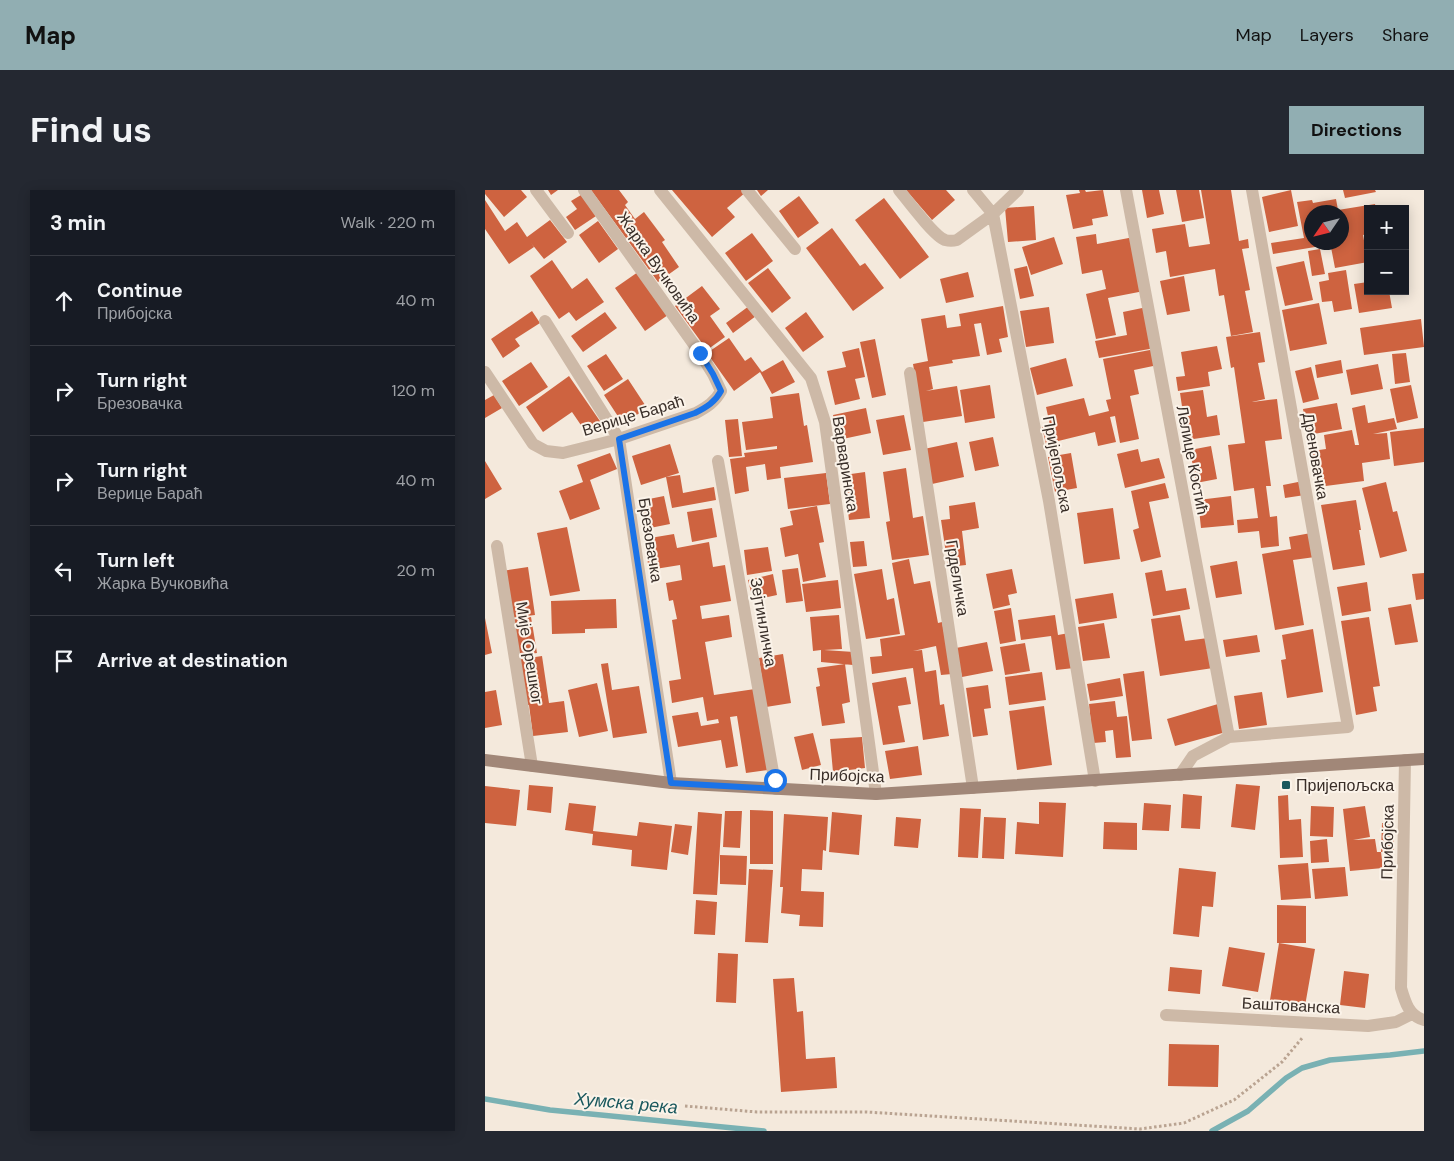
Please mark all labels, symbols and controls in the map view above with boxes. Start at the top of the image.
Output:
text: Map [25,20,76,51]
text: Map [1236,23,1272,47]
text: Layers [1300,23,1354,47]
text: Share [1382,23,1429,47]
button: Directions [1289,106,1424,154]
text: Find us [30,107,152,153]
north arrow [1304,205,1349,250]
map controls [1364,205,1409,295]
button: + [1364,205,1409,250]
street label: Жарка Вучковића [612,207,705,327]
text: 3 min [50,209,106,237]
text: Walk · 220 m [341,212,435,233]
button: − [1364,250,1409,295]
text: Continue [97,278,183,303]
icon: ahead [50,287,78,315]
text: 40 m [396,290,435,311]
text: Прибојска [97,303,172,324]
route end [689,342,712,365]
text: Turn right [97,368,187,393]
icon: right [50,377,78,405]
text: 120 m [391,380,435,401]
street label: Верице Бараћ [580,390,687,441]
text: Брезовачка [97,393,182,414]
street label: Лелице Костић [1172,404,1213,516]
street label: Дреновачка [1298,411,1333,501]
street label: Пријепољска [1038,414,1077,514]
street label: Варваринска [828,415,863,514]
text: Turn right [97,458,187,483]
icon: right [50,467,78,495]
text: 40 m [396,470,435,491]
text: Верице Бараћ [97,483,203,504]
street label: Брезовачка [633,496,668,584]
street label: Грделичка [941,538,974,618]
text: Turn left [97,548,175,573]
icon: left [50,557,78,585]
text: 20 m [396,560,435,581]
text: Жарка Вучковића [97,573,228,594]
street label: Зејтинличка [745,576,782,668]
street label: Мије Орешког [511,600,548,706]
icon: arrive [50,647,78,675]
text: Arrive at destination [97,648,288,673]
street label: Прибојска [809,764,885,787]
route start [764,769,787,792]
place label: Пријепољска [1296,775,1394,796]
marker: Пријепољска [1280,779,1292,791]
street label: Прибојска [1376,804,1399,880]
street label: Баштованска [1241,992,1341,1019]
water label: Хумска река [572,1086,679,1119]

